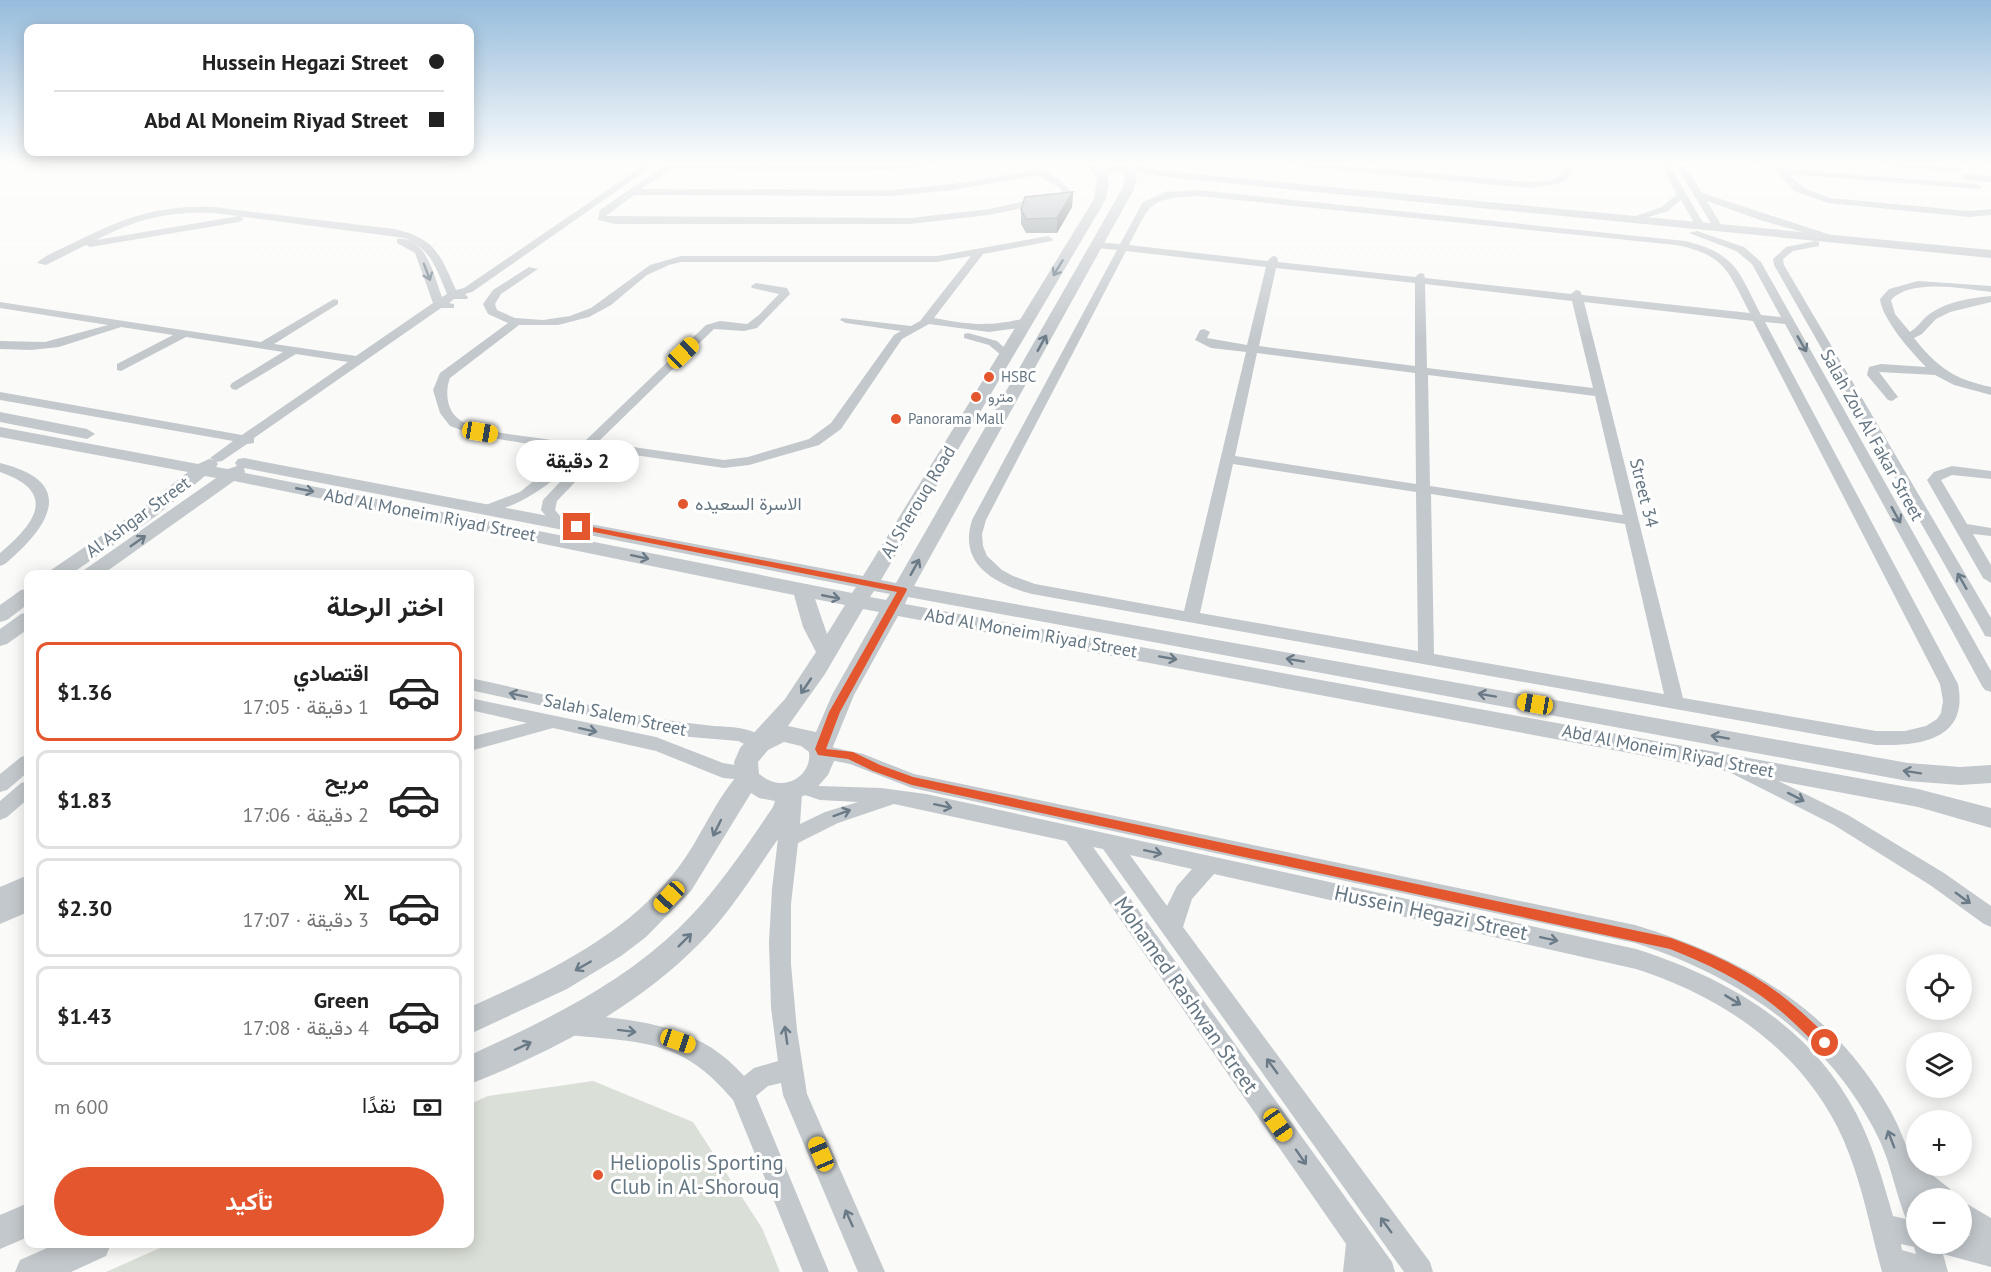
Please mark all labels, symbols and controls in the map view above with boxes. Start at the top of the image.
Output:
text: Hussein Hegazi Street [202,48,408,76]
text: Abd Al Moneim Riyad Street [144,106,408,134]
one-way arrow [1052,259,1064,276]
one-way arrow [422,262,433,280]
car [664,334,702,372]
one-way arrow [1037,334,1048,352]
one-way arrow [1796,335,1808,352]
street label: Salah Zou Al Fakar Street [1816,345,1929,525]
place label: HSBC [1001,367,1036,386]
marker: HSBC [982,370,996,384]
place label: مترو [988,387,1014,406]
marker: مترو [969,390,983,404]
place label: Panorama Mall [908,409,1004,428]
marker: Panorama Mall [889,412,903,426]
car [461,420,499,444]
callout: 2 دقيقة [516,440,638,482]
street label: Al Sherouq Road [875,441,960,562]
text: 2 دقيقة [546,448,609,474]
street label: Street 34 [1625,456,1664,530]
street label: Al Ashgar Street [81,471,194,562]
street label: Abd Al Moneim Riyad Street [322,483,538,546]
one-way arrow [295,485,314,496]
place label: الاسرة السعيده [695,492,802,515]
marker: الاسرة السعيده [676,497,690,511]
one-way arrow [1890,506,1902,523]
route end [563,513,590,540]
one-way arrow [130,535,146,547]
one-way arrow [630,552,650,563]
one-way arrow [909,559,921,576]
one-way arrow [1955,573,1967,590]
text: اختر الرحلة [326,589,444,623]
one-way arrow [821,592,841,603]
street label: Abd Al Moneim Riyad Street [923,602,1139,663]
one-way arrow [1157,653,1177,664]
one-way arrow [1285,655,1305,666]
text: اقتصادي [293,659,369,687]
icon: car [387,665,441,719]
text: $1.36 [57,678,112,706]
one-way arrow [800,678,812,694]
one-way arrow [508,688,527,700]
street label: Salah Salem Street [541,688,689,741]
one-way arrow [1477,689,1497,700]
car [1516,692,1554,716]
text: 1 دقيقة · 17:05 [242,694,369,720]
street label: Abd Al Moneim Riyad Street [1560,719,1776,782]
one-way arrow [578,725,598,736]
one-way arrow [1711,732,1730,743]
one-way arrow [1902,766,1922,777]
text: مريح [325,767,369,795]
icon: car [387,773,441,827]
text: $1.83 [57,786,112,814]
one-way arrow [1786,792,1804,803]
one-way arrow [932,801,952,812]
text: 2 دقيقة · 17:06 [242,802,369,828]
one-way arrow [832,807,851,818]
one-way arrow [710,819,722,837]
one-way arrow [1144,847,1163,859]
text: XL [344,878,369,906]
car [650,878,688,916]
street label: Hussein Hegazi Street [1332,879,1530,946]
icon: car [387,881,441,935]
street label: Mohamed Rashwan Street [1108,891,1265,1098]
one-way arrow [1954,891,1970,904]
text: $2.30 [57,894,112,922]
text: 3 دقيقة · 17:07 [242,907,369,933]
one-way arrow [677,933,692,947]
one-way arrow [1539,934,1558,946]
map controls [1906,954,1972,1254]
button: locate [1906,954,1972,1020]
one-way arrow [575,961,592,973]
text: Green [314,986,369,1014]
icon: car [387,989,441,1043]
one-way arrow [1724,994,1741,1006]
text: $1.43 [57,1002,112,1030]
text: 4 دقيقة · 17:08 [242,1015,369,1041]
one-way arrow [616,1026,636,1037]
one-way arrow [780,1026,791,1046]
car [658,1027,698,1055]
route start [1811,1029,1838,1056]
button: layers [1906,1032,1972,1098]
one-way arrow [513,1039,531,1051]
one-way arrow [1266,1059,1278,1075]
text: نقدًا [362,1091,396,1119]
icon: cash [411,1091,444,1124]
text: 600 m [54,1094,108,1120]
car [1260,1105,1296,1145]
button: + [1906,1110,1972,1176]
one-way arrow [1885,1131,1896,1149]
car [806,1134,836,1174]
one-way arrow [1295,1148,1307,1165]
place label: Heliopolis Sporting Club in Al-Shorouq [610,1149,784,1200]
button: تأكيد [54,1167,444,1236]
marker: Heliopolis Sporting Club in Al-Shorouq [591,1168,605,1182]
button: − [1906,1188,1972,1254]
one-way arrow [843,1210,854,1228]
one-way arrow [1380,1217,1392,1233]

